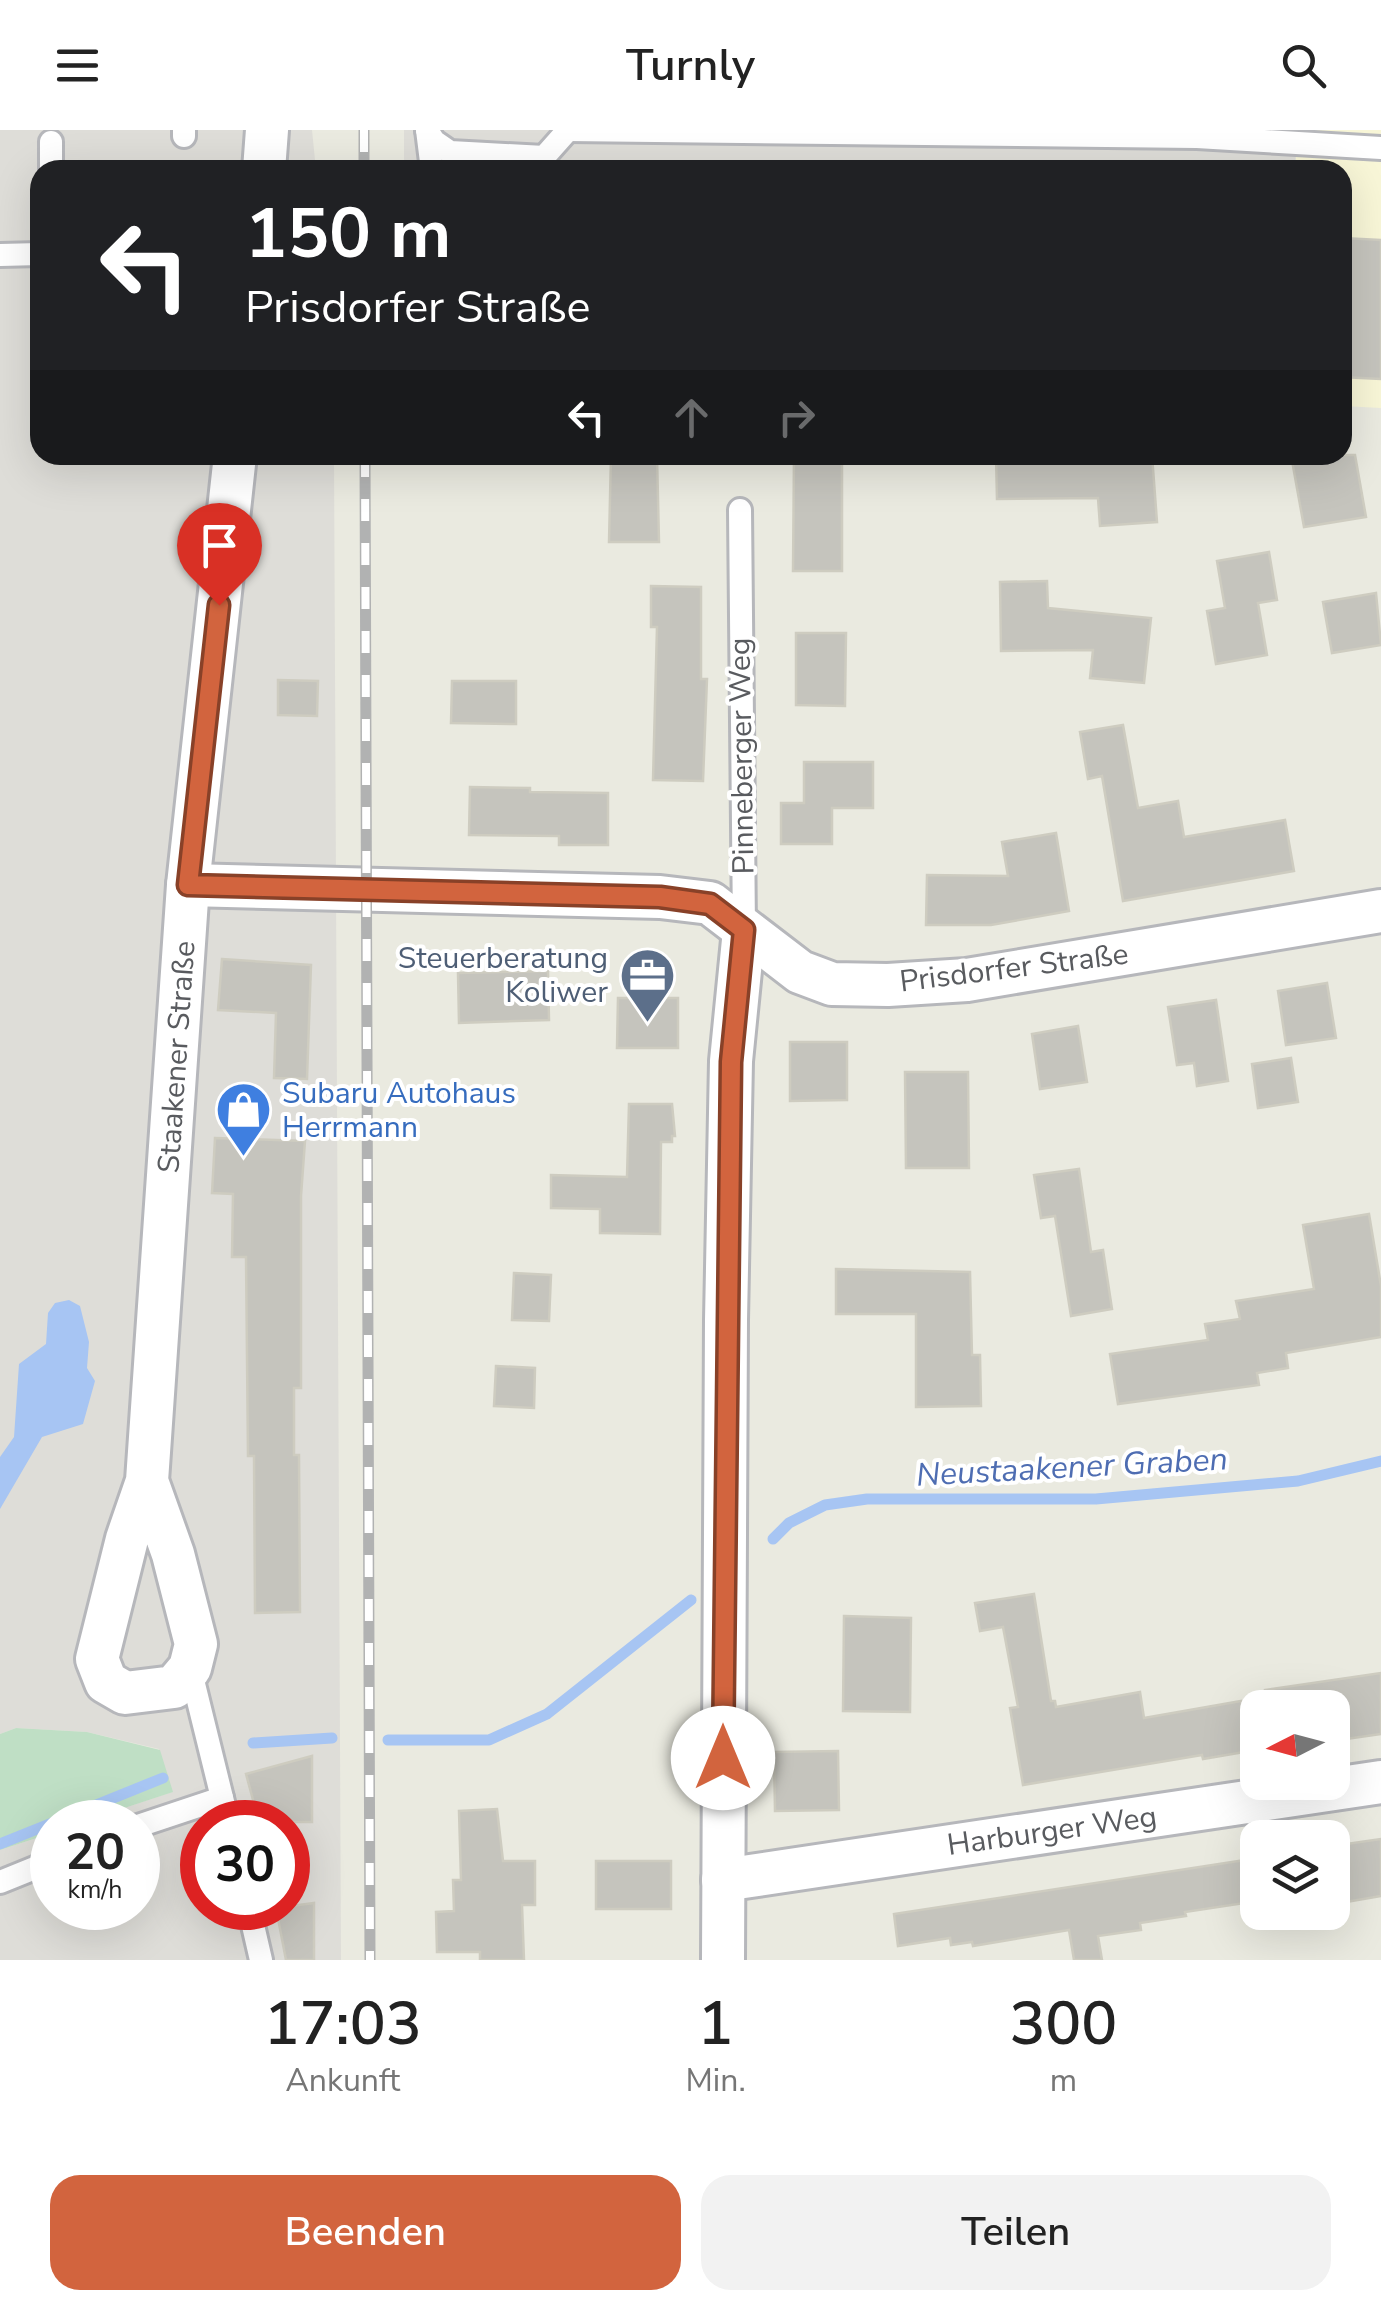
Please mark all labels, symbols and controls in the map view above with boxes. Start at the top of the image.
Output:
text: Turnly [626,35,755,96]
icon: menu [50,38,105,93]
icon: search [1276,38,1331,93]
text: 150 m [245,186,451,282]
icon: left [80,200,210,330]
text: Prisdorfer Straße [245,277,590,338]
icon: left [559,390,614,445]
icon: ahead [664,390,719,445]
icon: right [769,390,824,445]
pin [177,503,262,606]
icon: arrive [192,518,247,573]
street label: Pinneberger Weg [719,637,765,875]
street label: Prisdorfer Straße [897,934,1131,1002]
place label: Steuerberatung Koliwer [398,938,608,1013]
street label: Staakener Straße [148,940,206,1174]
office icon: Steuerberatung Koliwer [617,945,677,1024]
place label: Subaru Autohaus Herrmann [282,1073,516,1148]
shop icon: Subaru Autohaus Herrmann [213,1080,273,1159]
water label: Neustaakener Graben [915,1437,1229,1497]
north arrow [1240,1690,1350,1800]
map controls [1240,1690,1350,1930]
position arrow [671,1706,775,1810]
street label: Harburger Weg [945,1796,1159,1866]
speed limit sign: 30 [180,1800,310,1930]
text: 20 [65,1818,125,1887]
button: layers [1240,1820,1350,1930]
text: km/h [67,1873,123,1907]
text: 17:03 [264,1983,422,2065]
text: 1 [698,1983,734,2065]
text: 300 [1009,1983,1117,2065]
text: Ankunft [285,2059,400,2102]
text: Min. [685,2059,746,2102]
text: m [1050,2059,1077,2102]
button: Beenden [50,2175,681,2290]
button: Teilen [701,2175,1331,2290]

